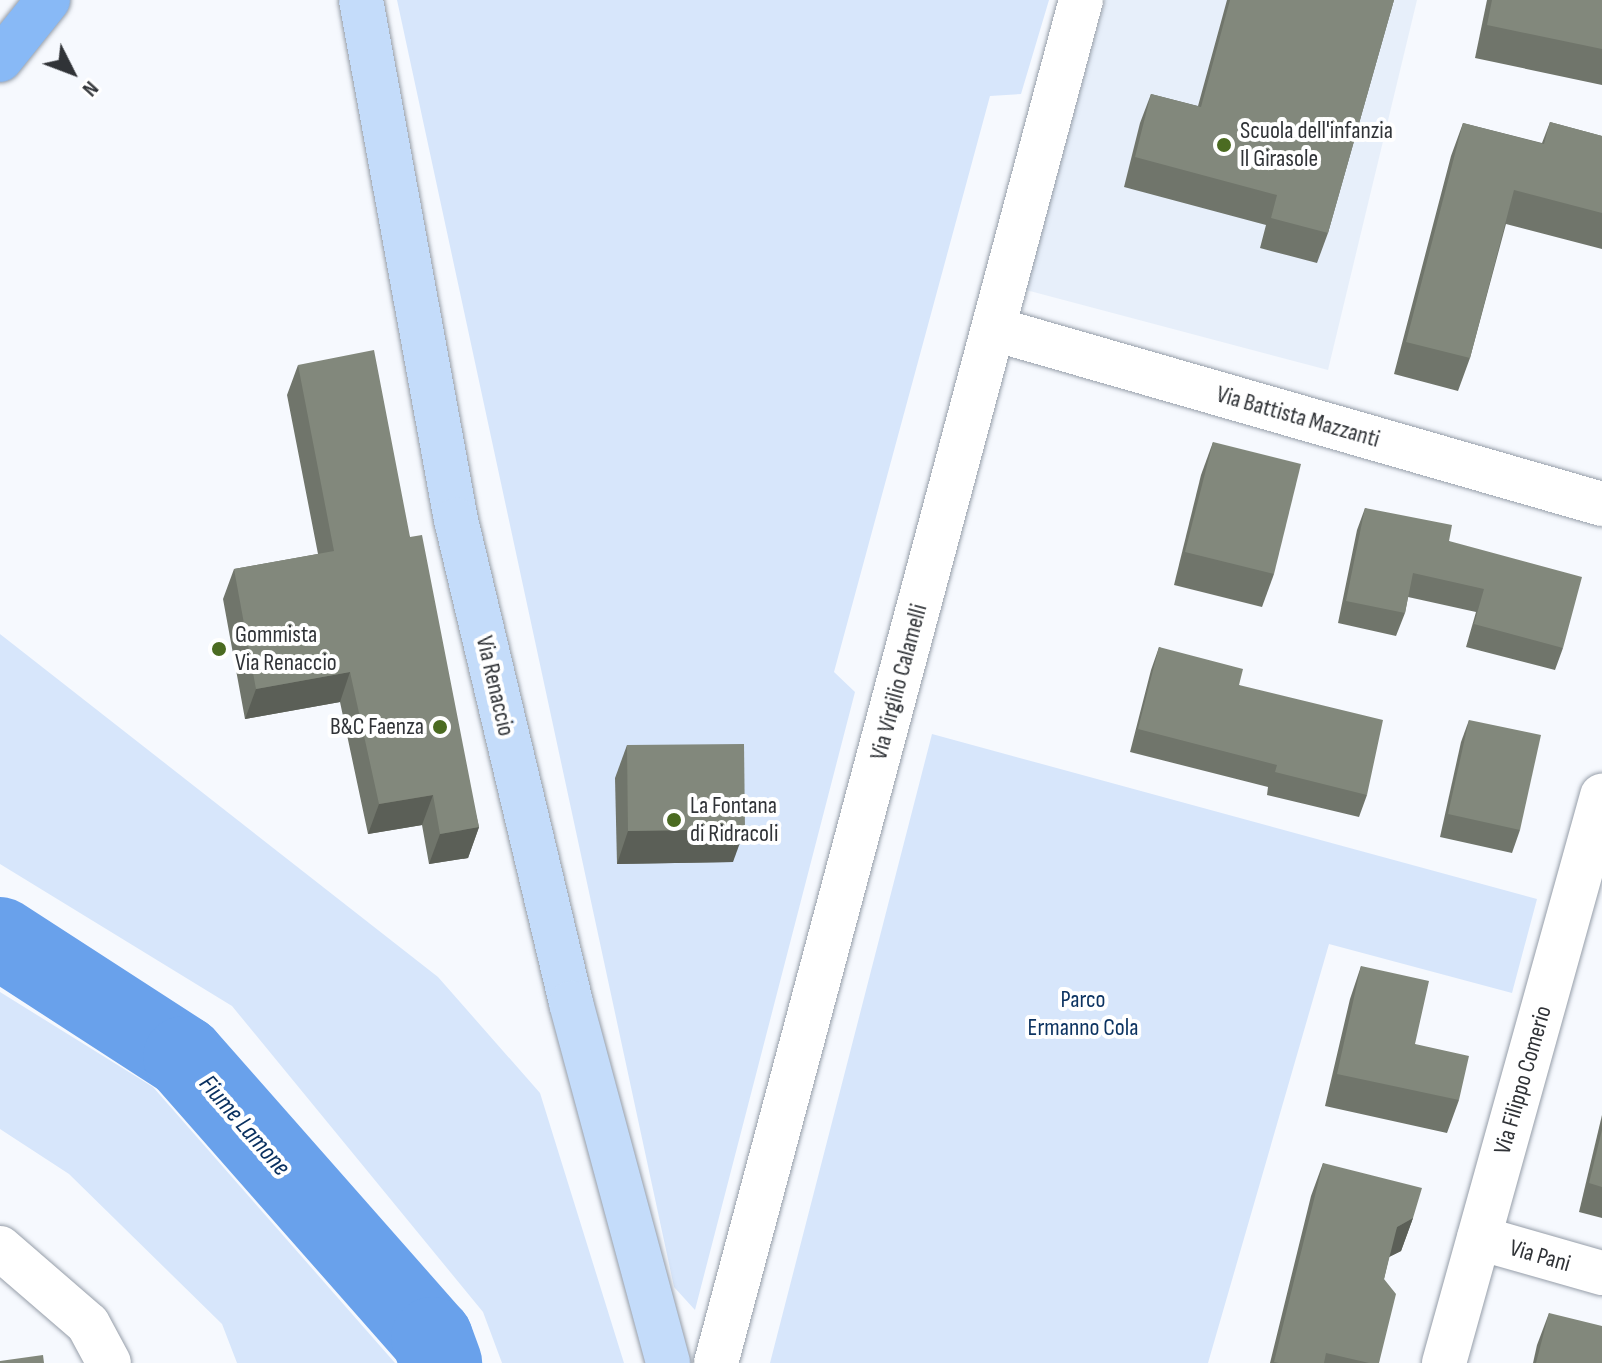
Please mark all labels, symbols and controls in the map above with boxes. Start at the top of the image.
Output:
north arrow [32,32,112,112]
text: N [76,75,104,102]
place label: Scuola dell'infanzia Il Girasole [1240,117,1393,173]
marker: Scuola dell'infanzia Il Girasole [1215,136,1233,154]
street label: Via Battista Mazzanti [1213,380,1383,454]
street label: Via Virgilio Calamelli [864,601,934,763]
place label: Gommista Via Renaccio [235,621,337,677]
street label: Via Renaccio [470,633,520,739]
marker: Gommista Via Renaccio [210,640,228,658]
place label: B&C Faenza [330,713,424,741]
marker: B&C Faenza [431,718,449,736]
place label: La Fontana di Ridracoli [690,792,778,848]
marker: La Fontana di Ridracoli [665,811,683,829]
park label: Parco Ermanno Cola [1028,986,1138,1042]
street label: Via Filippo Comerio [1488,1002,1558,1158]
water label: Fiume Lamone [192,1069,296,1183]
street label: Via Pani [1506,1234,1574,1278]

